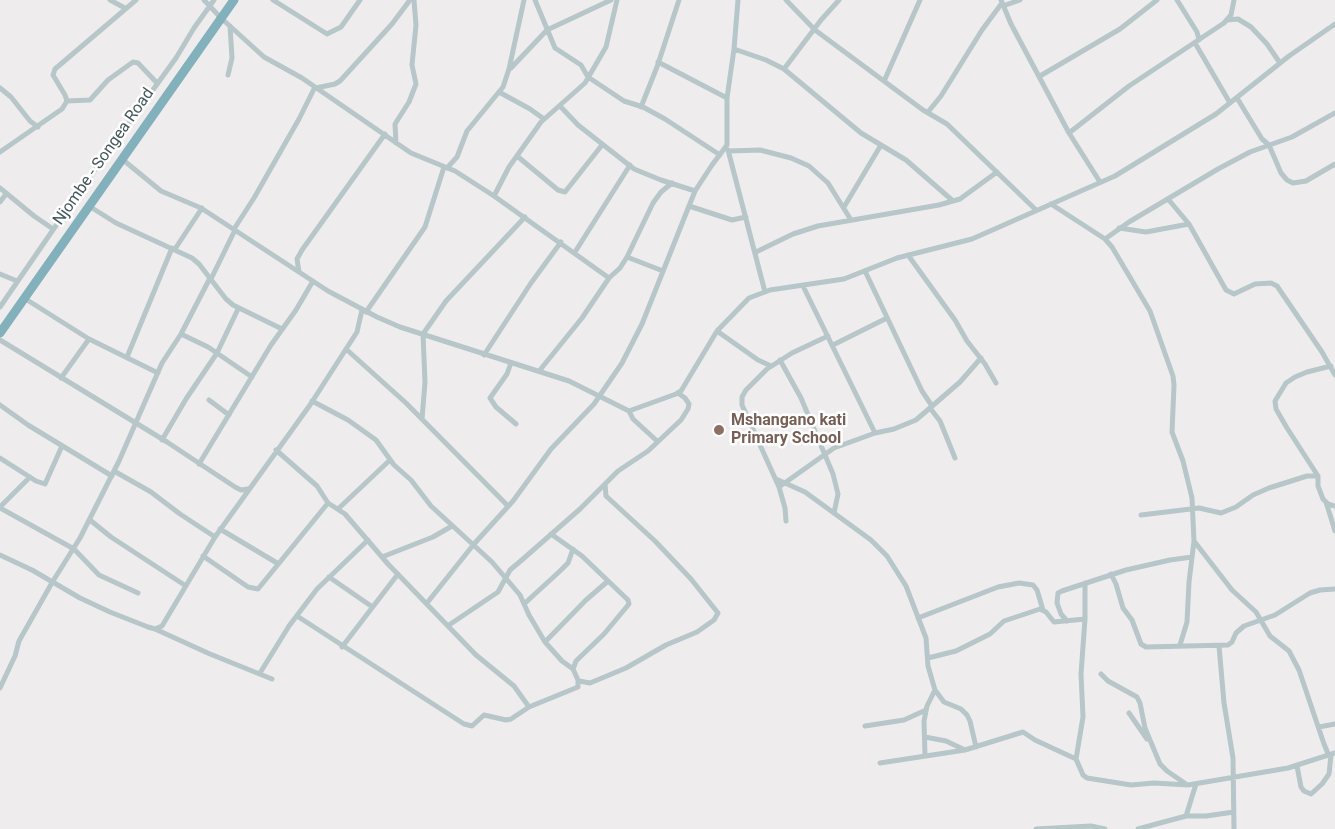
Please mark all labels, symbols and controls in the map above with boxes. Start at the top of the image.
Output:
street label: Njombe - Songea Road [50,85,158,229]
place label: Mshangano kati Primary School [731,411,846,449]
marker: Mshangano kati Primary School [712,423,726,437]

